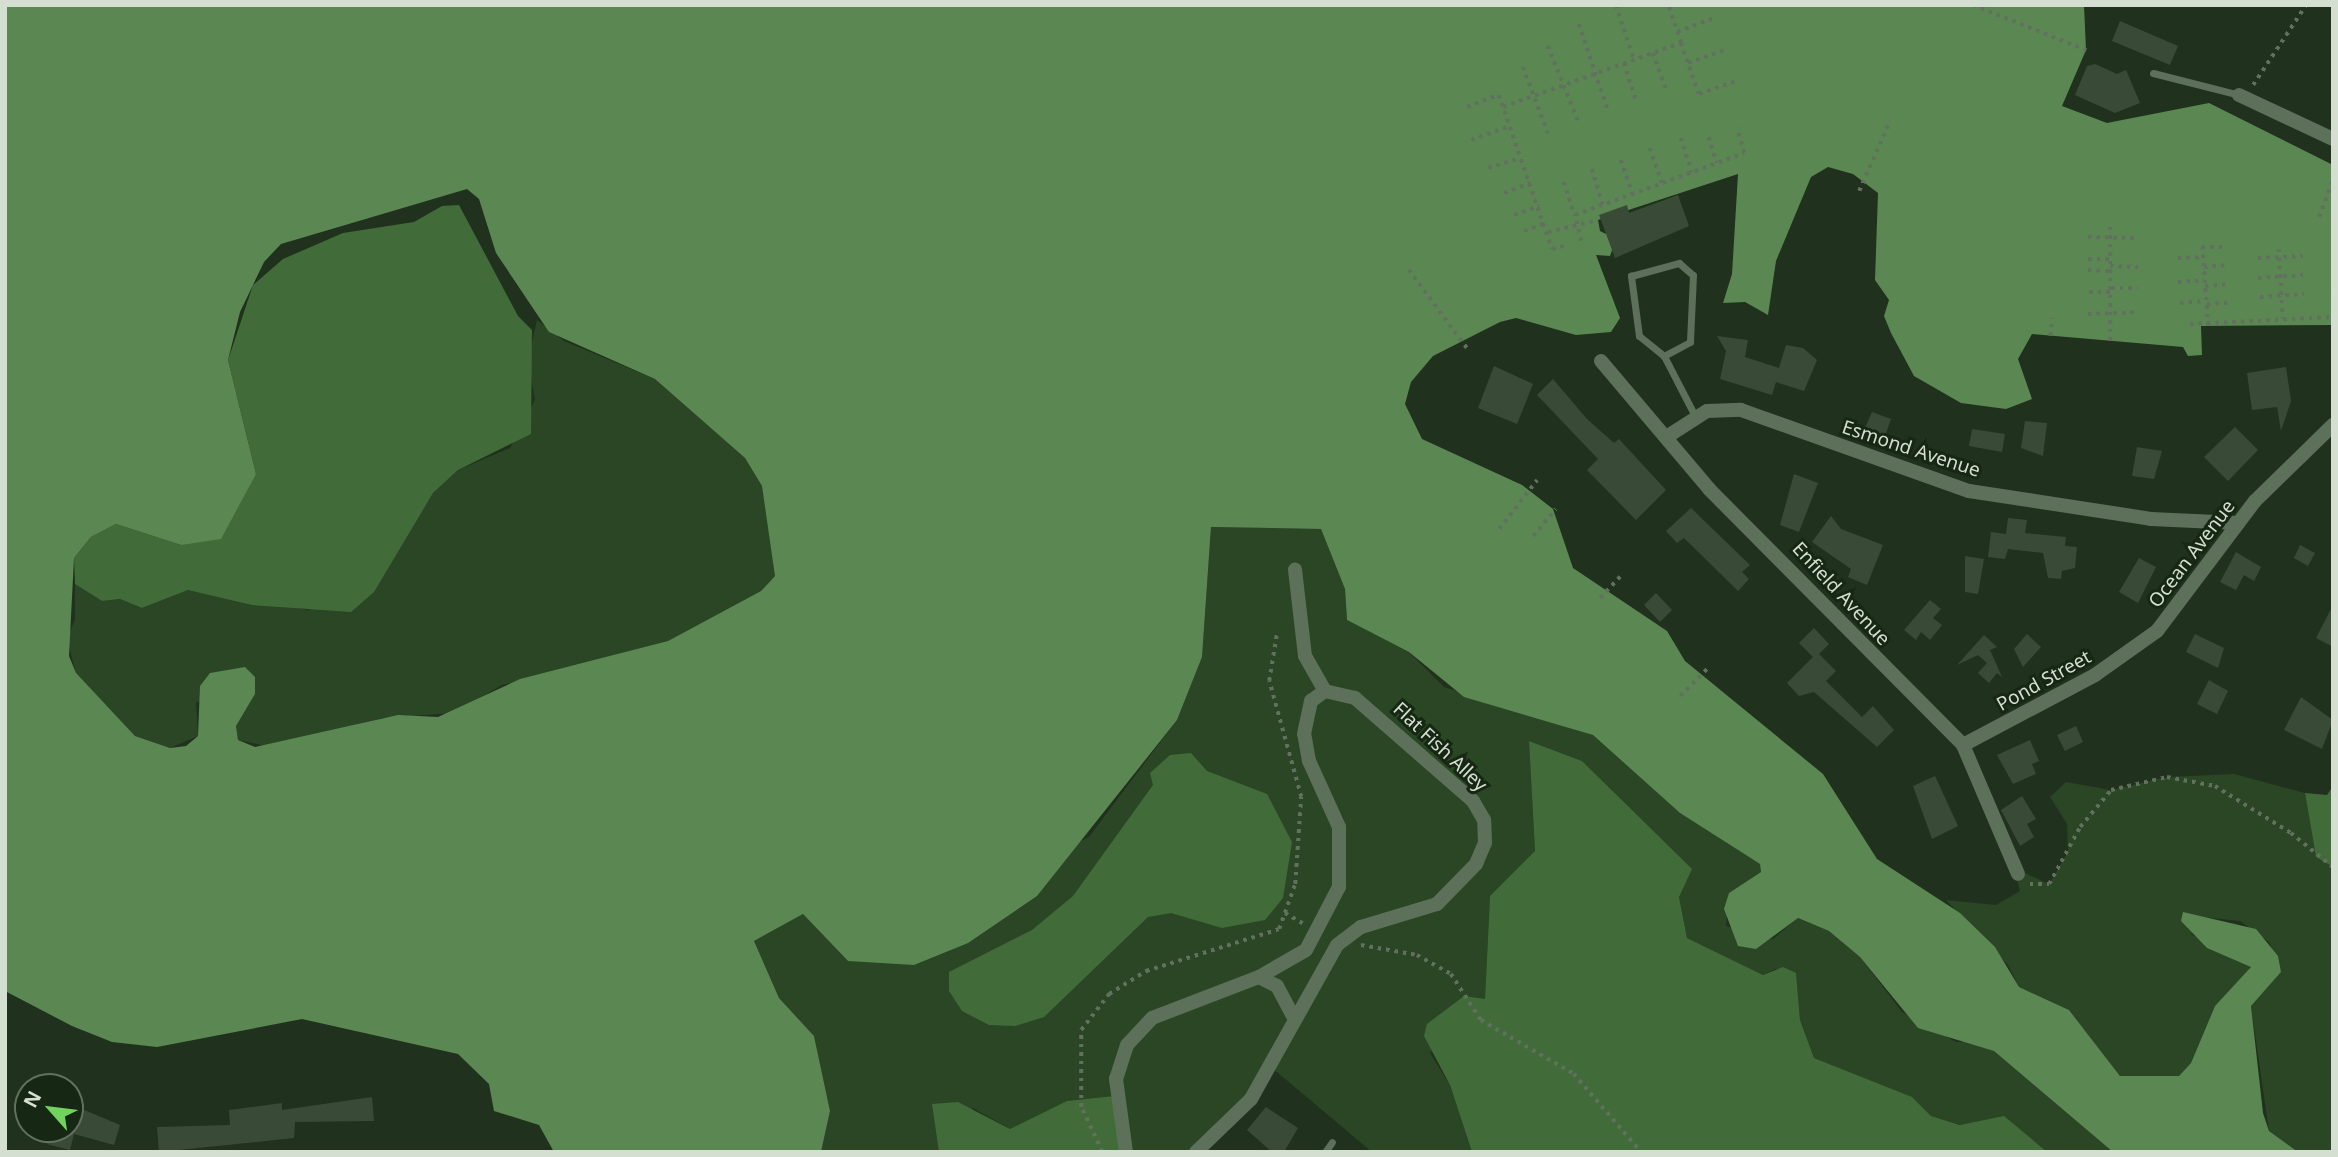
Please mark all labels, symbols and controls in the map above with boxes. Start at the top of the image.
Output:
street label: Esmond Avenue [1839,416,1983,482]
street label: Ocean Avenue [2144,496,2240,612]
street label: Enfield Avenue [1787,538,1895,650]
street label: Pond Street [1993,646,2095,716]
street label: Flat Fish Alley [1388,698,1492,796]
north arrow [14,1073,84,1143]
text: N [17,1086,47,1112]

